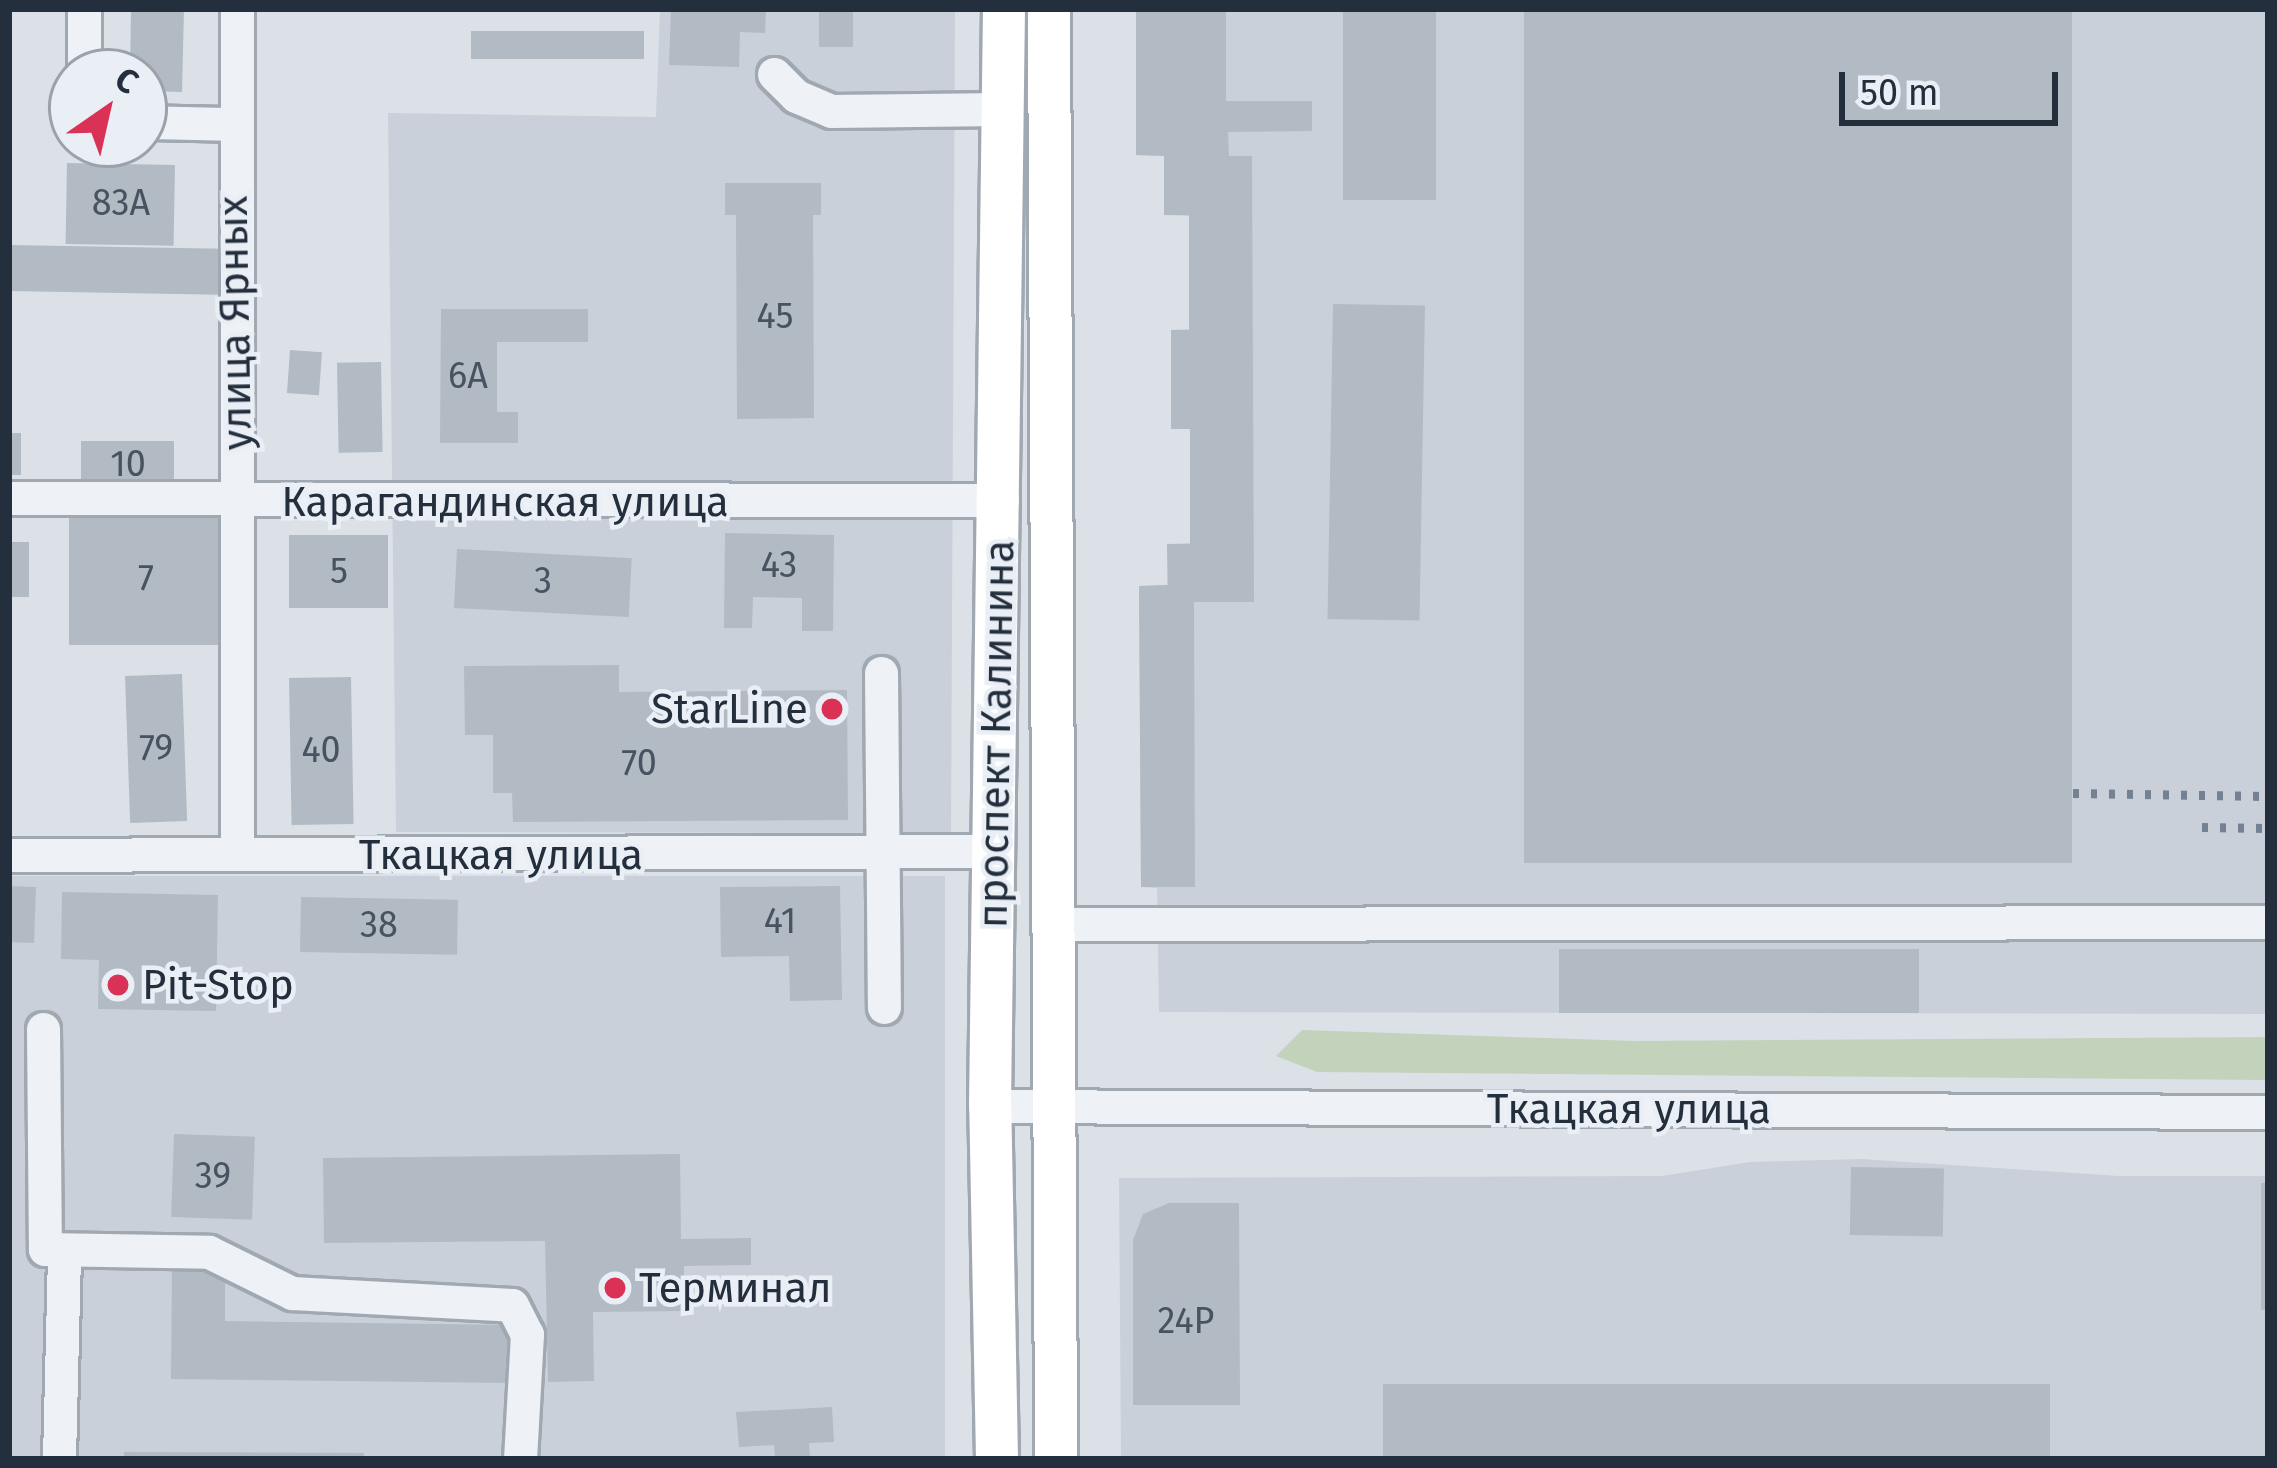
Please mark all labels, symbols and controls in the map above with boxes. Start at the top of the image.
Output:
north arrow [48,48,168,168]
scale bar [1845,48,2064,122]
text: С [107,59,146,103]
text: 50 m [1860,71,1939,115]
house number: 83А [92,182,150,226]
street label: улица Ярных [208,195,262,451]
house number: 45 [757,295,793,339]
house number: 6А [448,355,488,399]
house number: 10 [110,443,146,487]
street label: Карагандинская улица [281,477,729,527]
street label: проспект Калинина [967,539,1025,929]
house number: 43 [761,544,797,588]
house number: 5 [330,550,348,594]
house number: 7 [138,557,154,601]
house number: 3 [534,560,552,604]
place label: StarLine [651,684,808,734]
marker: StarLine [819,696,845,722]
house number: 79 [139,727,173,771]
house number: 40 [301,729,341,773]
house number: 70 [621,742,657,786]
street label: Ткацкая улица [359,830,643,880]
house number: 41 [764,900,796,944]
house number: 38 [360,904,398,948]
place label: Pit-Stop [142,960,294,1010]
marker: Pit-Stop [105,972,131,998]
street label: Ткацкая улица [1487,1084,1771,1134]
house number: 39 [195,1155,231,1199]
place label: Терминал [639,1263,832,1313]
marker: Терминал [602,1275,628,1301]
house number: 24Р [1158,1300,1214,1344]

